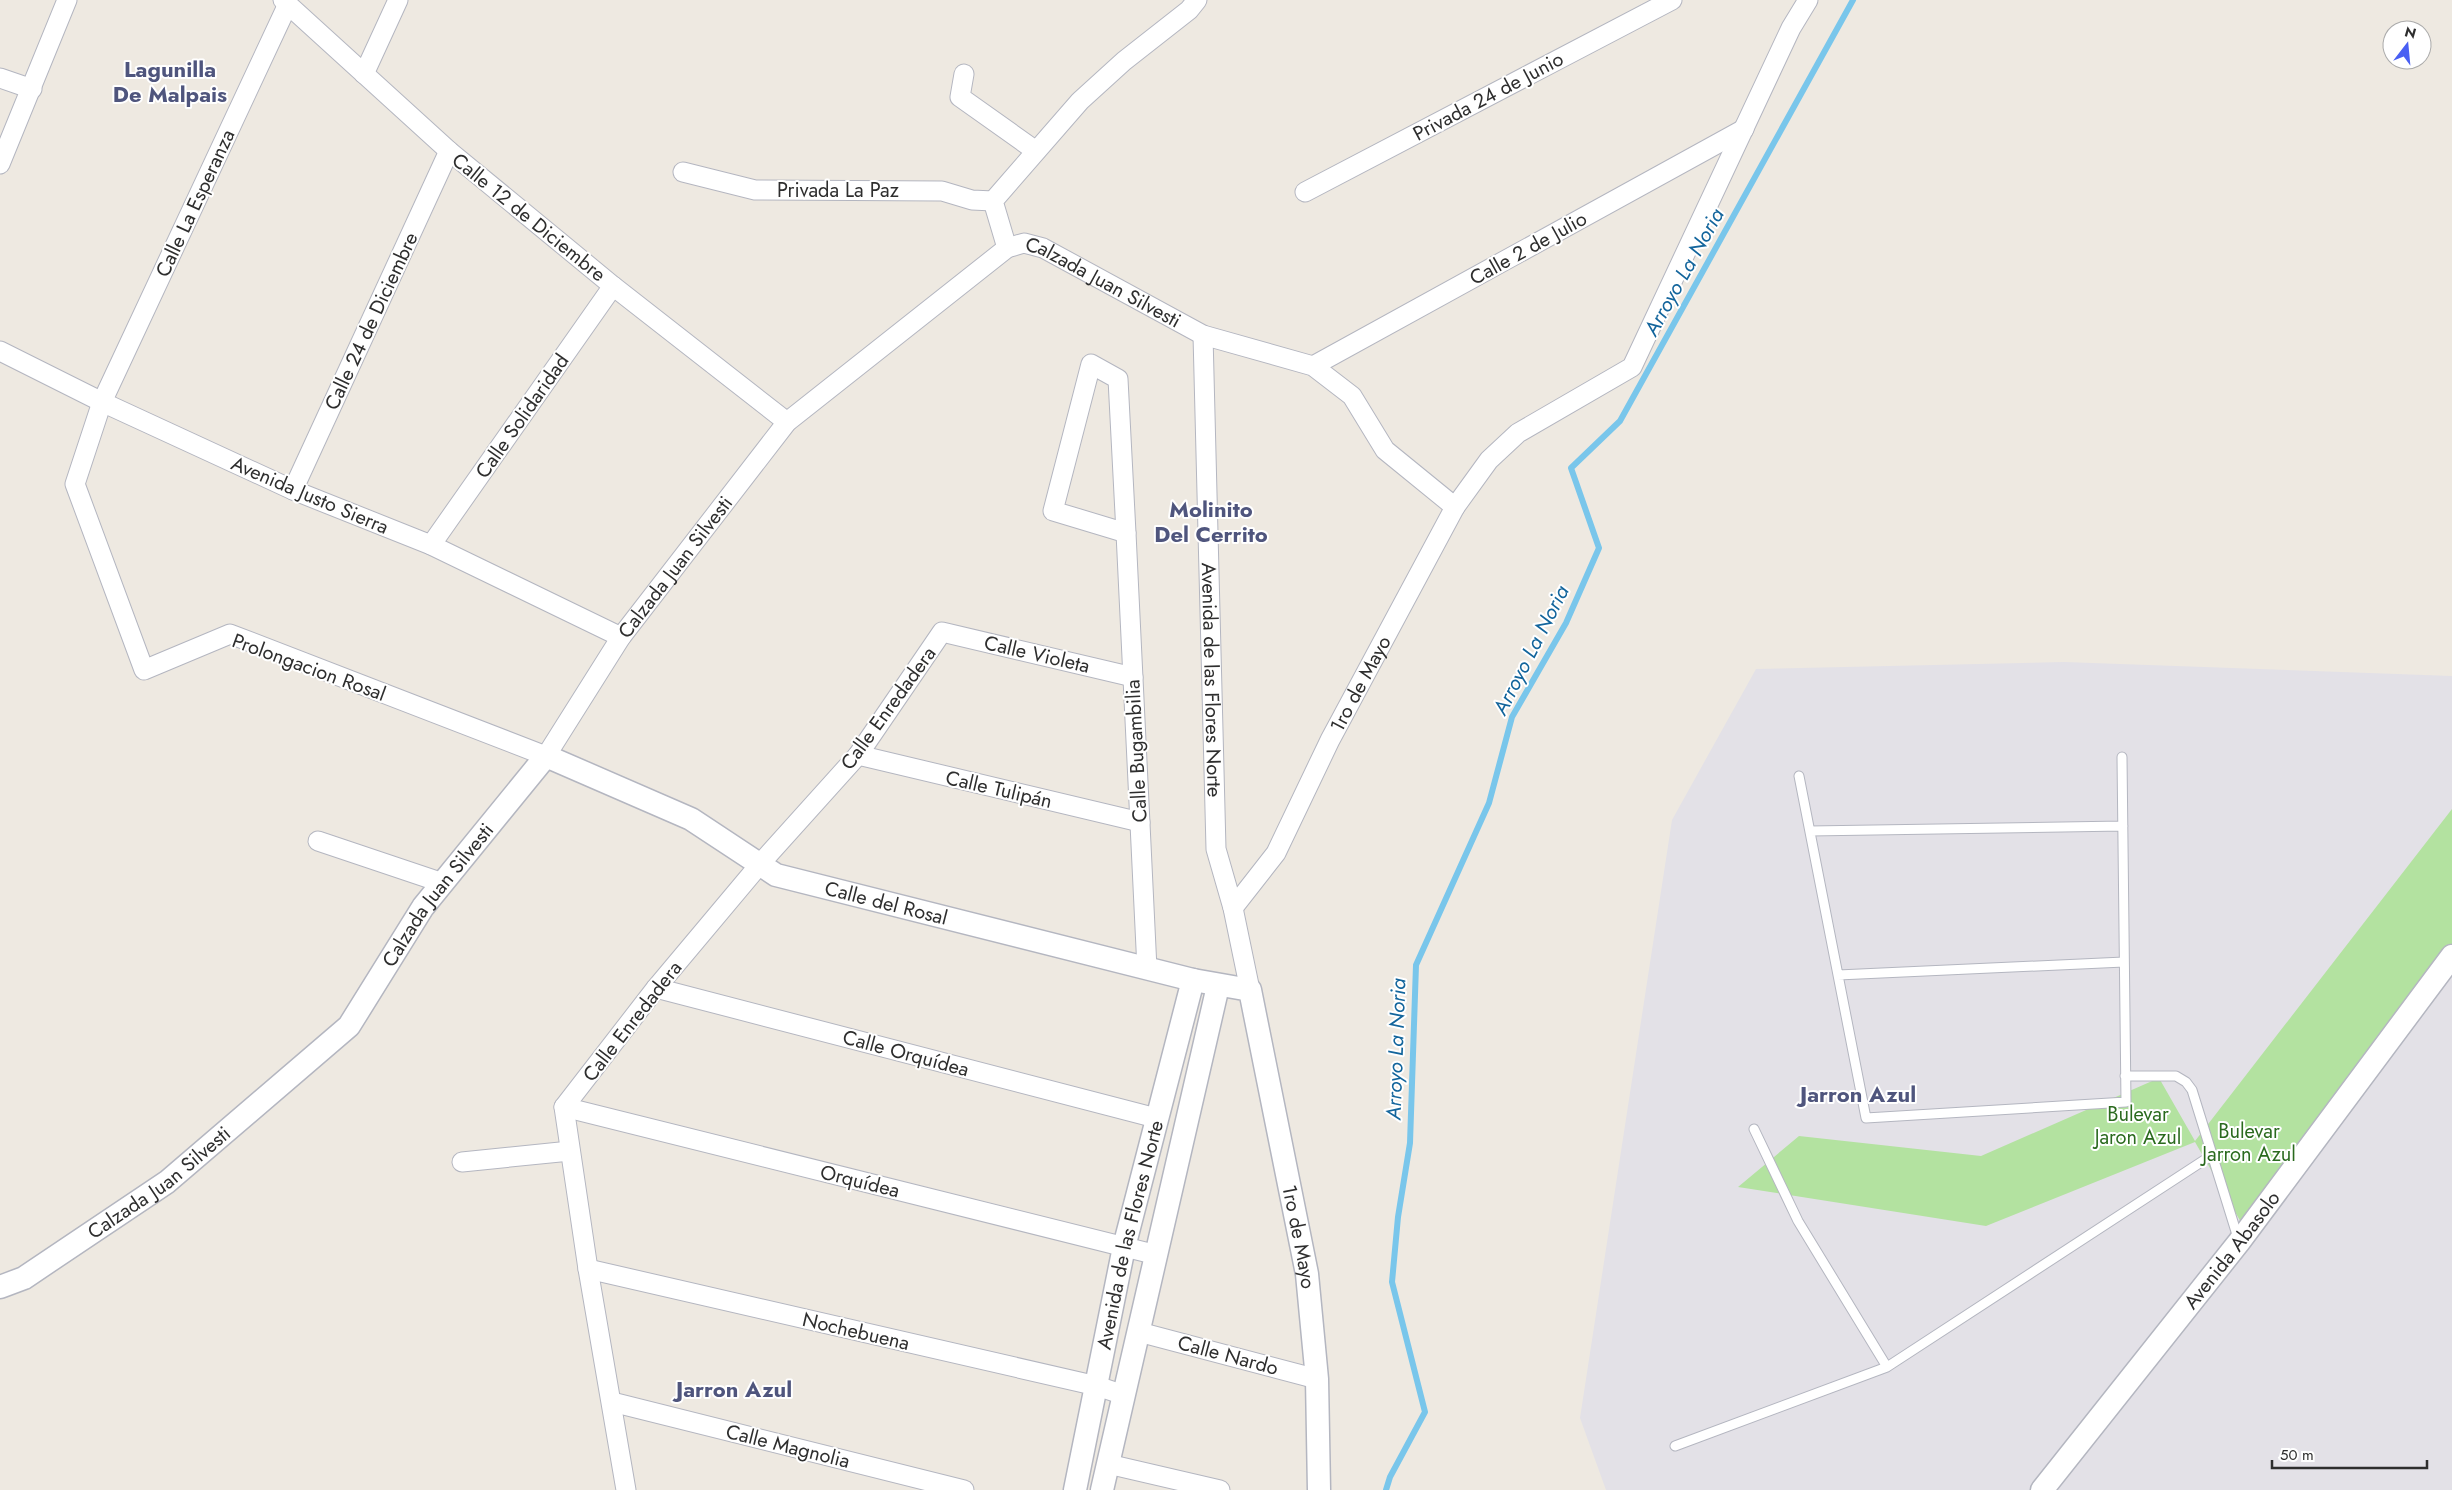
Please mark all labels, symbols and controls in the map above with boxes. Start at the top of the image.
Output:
north arrow [2382,20,2432,70]
text: N [2402,21,2419,44]
street label: Privada 24 de Junio [1408,44,1569,148]
district label: Lagunilla De Malpais [113,53,227,110]
street label: Calle La Esperanza [149,125,242,282]
street label: Calle 12 de Diciembre [445,146,612,289]
street label: Privada La Paz [777,176,899,205]
water label: Arroyo La Noria [1636,202,1732,342]
street label: Calle 2 de Julio [1464,204,1592,293]
street label: Calle 24 de Diciembre [317,227,425,415]
street label: Calzada Juan Silvesti [1022,230,1186,335]
street label: Calle Solidaridad [469,348,576,484]
street label: Avenida Justo Sierra [227,449,393,542]
street label: Calzada Juan Silvesti [611,490,740,645]
district label: Molinito Del Cerrito [1154,493,1268,550]
street label: Avenida de las Flores Norte [1194,562,1229,798]
water label: Arroyo La Noria [1485,580,1577,721]
street label: Prolongacion Rosal [228,626,390,709]
street label: Calle Violeta [981,628,1093,681]
street label: 1ro de Mayo [1323,631,1398,737]
street label: Calle Enredadera [834,641,943,776]
street label: Calle Bugambilia [1118,679,1155,823]
street label: Calle Tulipán [943,763,1055,816]
street label: Calzada Juan Silvesti [375,817,501,973]
street label: Calle del Rosal [822,874,951,933]
street label: Calle Enredadera [576,955,689,1088]
water label: Arroyo La Noria [1378,977,1413,1121]
street label: Calle Orquídea [840,1023,972,1084]
district label: Jarron Azul [1796,1078,1916,1110]
park label: Bulevar Jaron Azul [2092,1100,2181,1152]
street label: Avenida de las Flores Norte [1090,1117,1171,1352]
park label: Bulevar Jarron Azul [2199,1117,2296,1169]
street label: Calzada Juan Silvesti [82,1120,237,1246]
street label: Orquídea [817,1158,903,1205]
street label: 1ro de Mayo [1274,1182,1322,1290]
street label: Avenida Abasolo [2177,1185,2287,1316]
street label: Nochebuena [799,1305,912,1358]
street label: Calle Nardo [1174,1328,1282,1383]
district label: Jarron Azul [672,1373,792,1405]
street label: Calle Magnolia [723,1417,853,1476]
scale bar [2272,1438,2427,1470]
text: 50 m [2280,1444,2314,1466]

